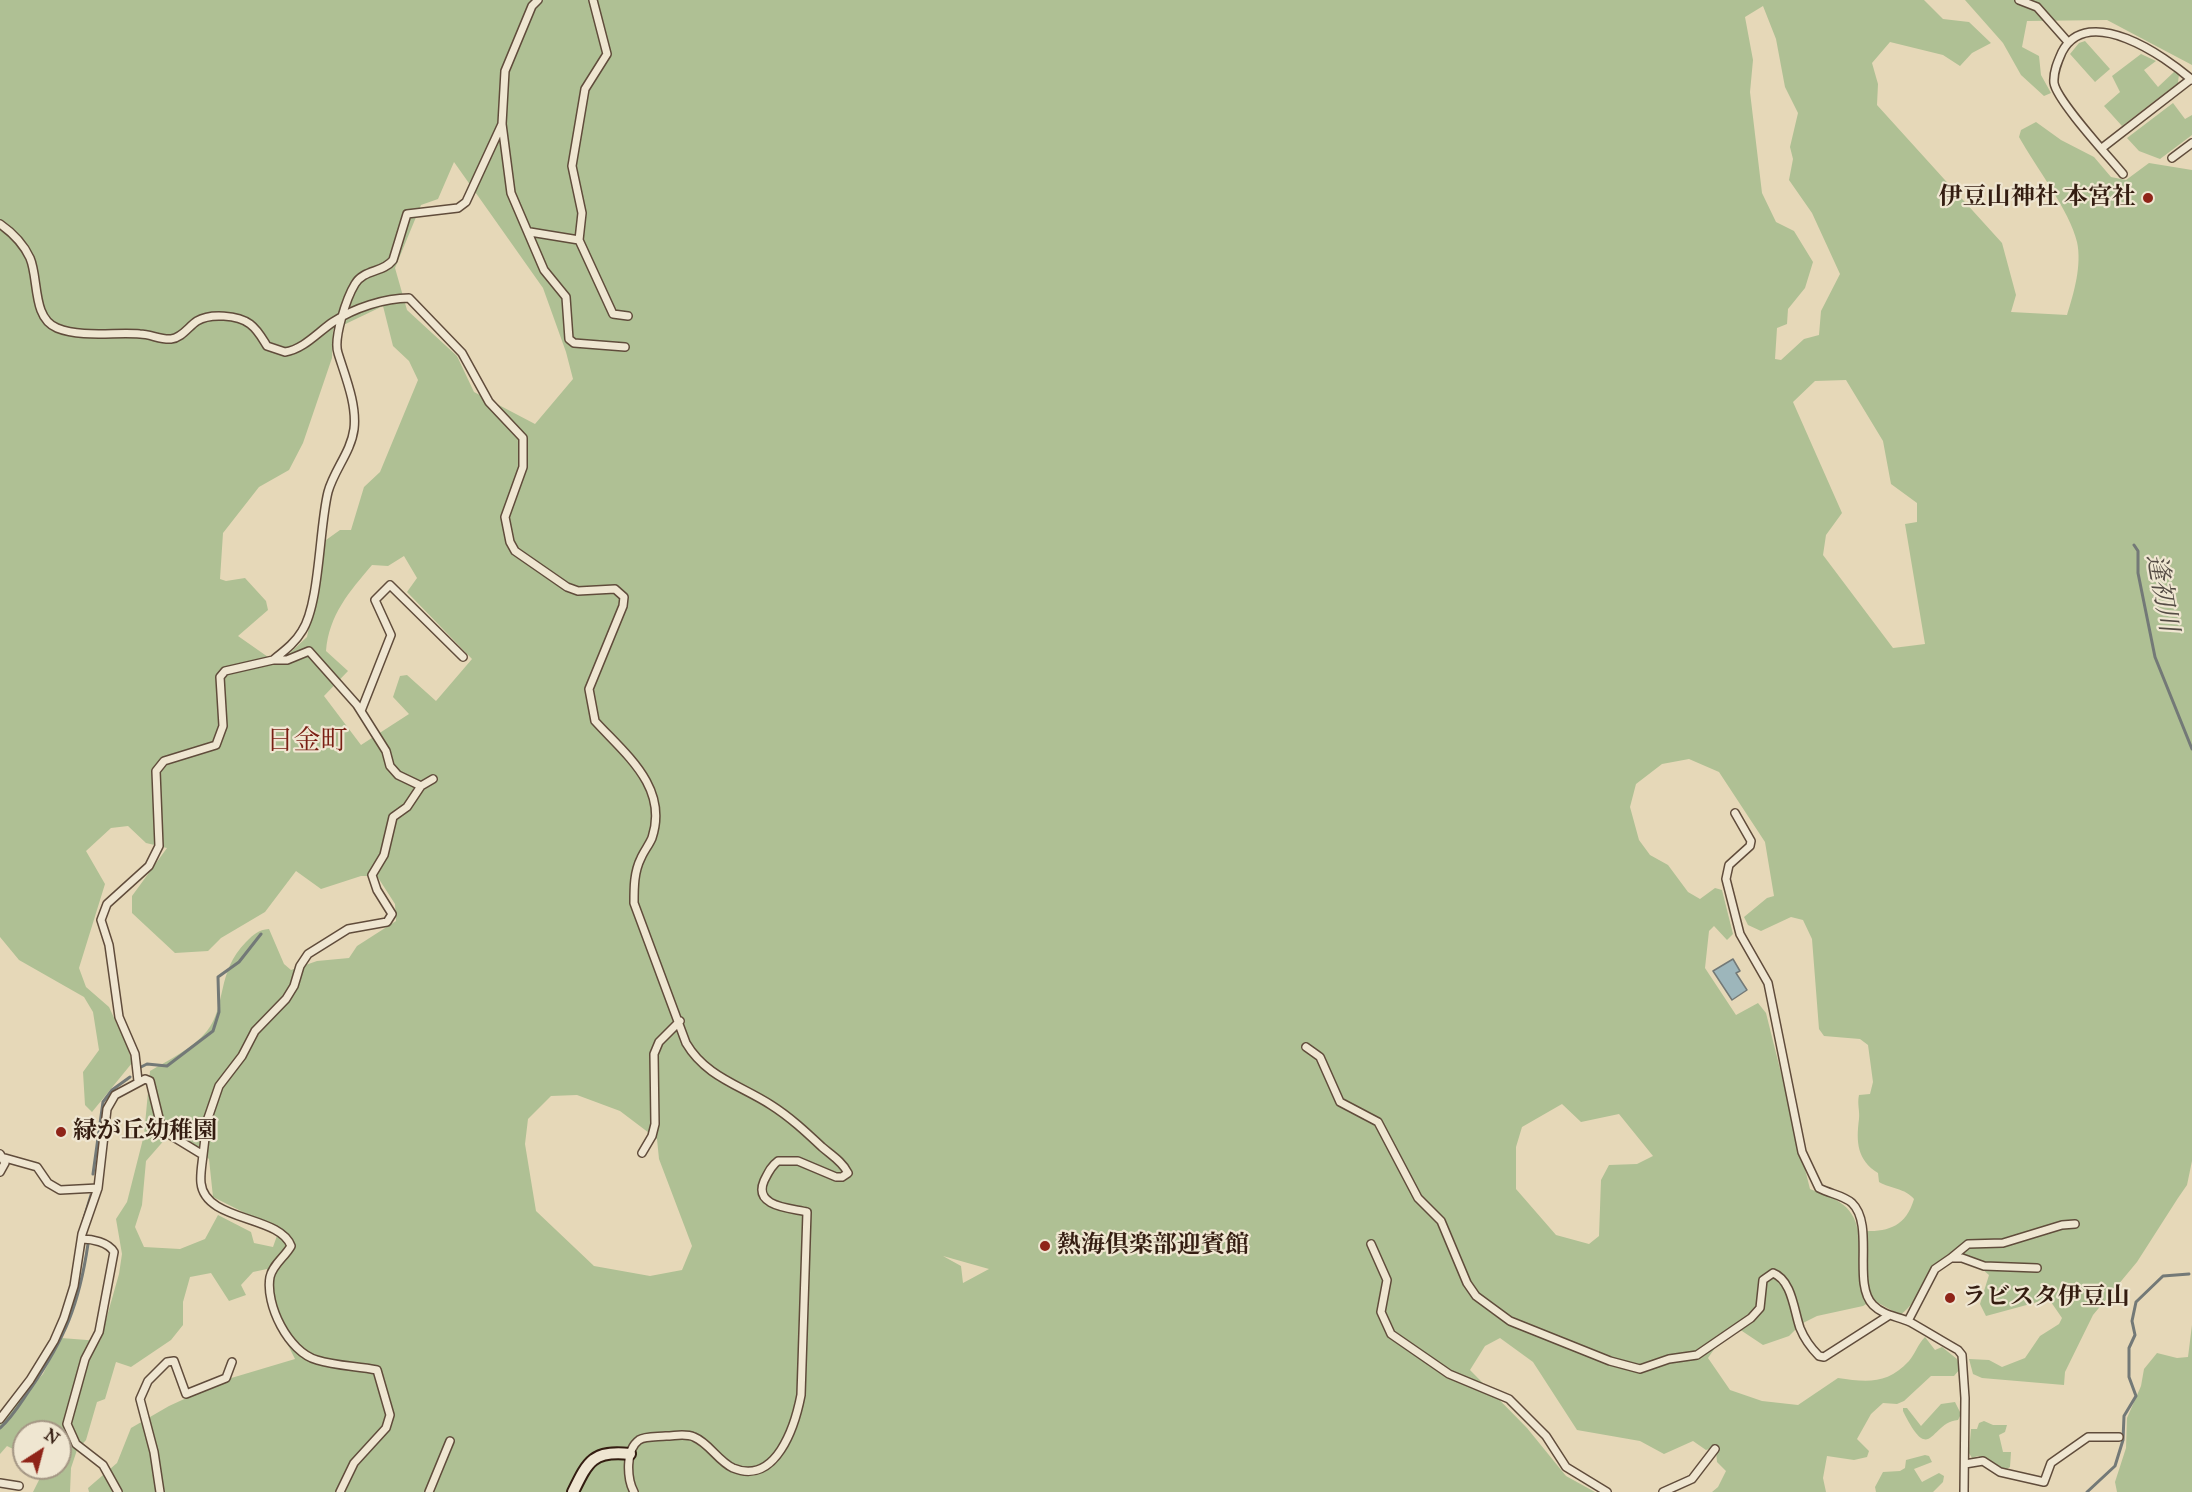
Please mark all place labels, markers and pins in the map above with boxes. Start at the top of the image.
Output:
place label: 伊豆山神社 本宮社 [1939,184,2136,212]
marker: 伊豆山神社 本宮社 [2141,191,2155,205]
place label: 緑が丘幼稚園 [73,1118,217,1146]
marker: 緑が丘幼稚園 [54,1125,68,1139]
place label: 熱海倶楽部迎賓館 [1057,1232,1249,1260]
marker: 熱海倶楽部迎賓館 [1038,1239,1052,1253]
place label: ラビスタ伊豆山 [1962,1284,2130,1312]
marker: ラビスタ伊豆山 [1943,1291,1957,1305]

